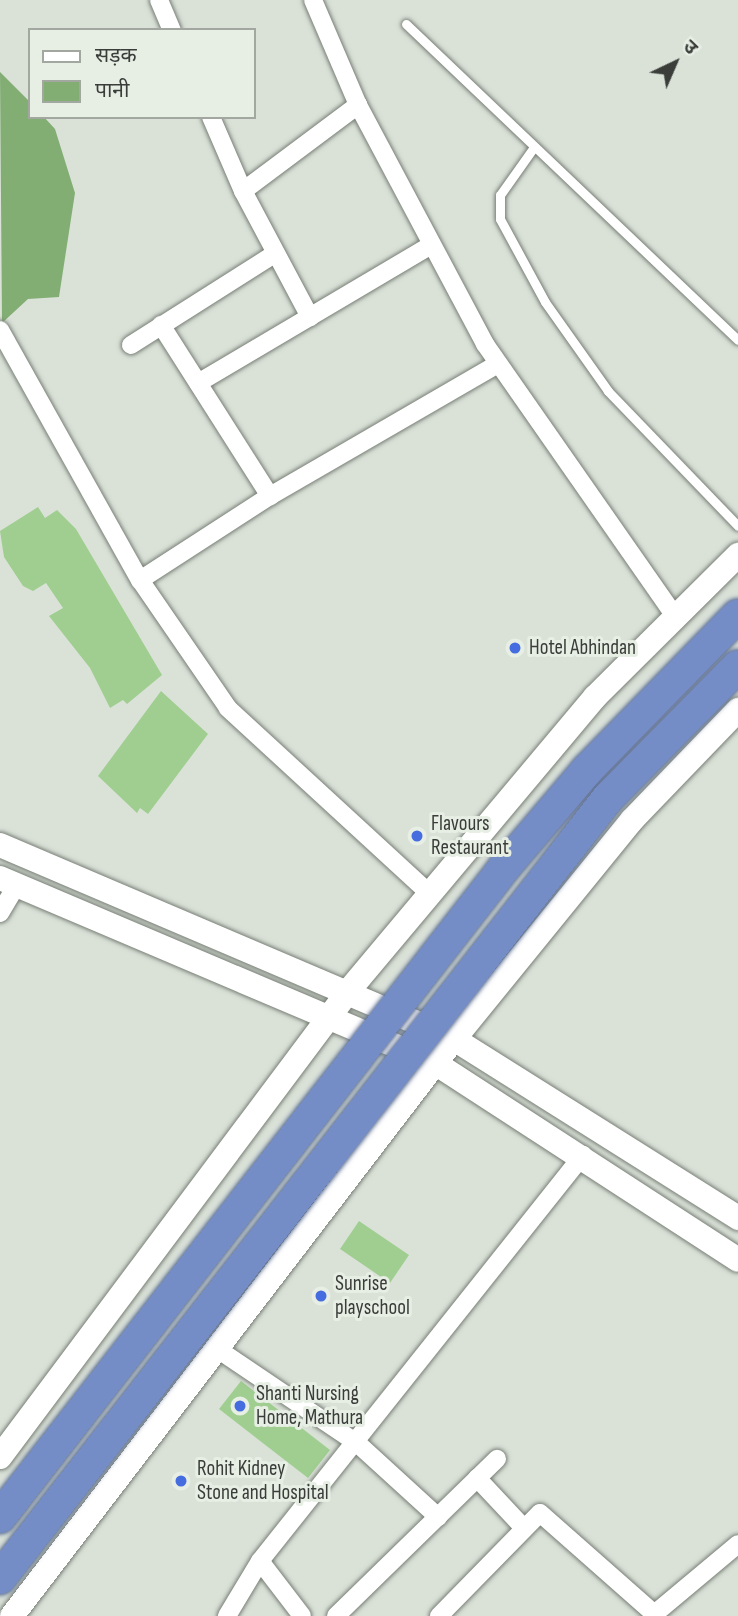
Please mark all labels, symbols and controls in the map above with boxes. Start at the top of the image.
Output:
legend [28,28,256,119]
north arrow [640,28,710,98]
text: उ [678,35,702,60]
text: सड़क [95,43,137,68]
text: पानी [95,78,129,103]
place label: Hotel Abhindan [529,635,636,661]
marker: Hotel Abhindan [507,640,523,656]
place label: Flavours Restaurant [431,811,509,861]
marker: Flavours Restaurant [409,828,425,844]
place label: Sunrise playschool [335,1271,410,1321]
marker: Sunrise playschool [313,1288,329,1304]
place label: Shanti Nursing Home, Mathura [256,1381,363,1431]
marker: Shanti Nursing Home, Mathura [230,1396,250,1416]
place label: Rohit Kidney Stone and Hospital [197,1456,329,1506]
marker: Rohit Kidney Stone and Hospital [171,1471,191,1491]

